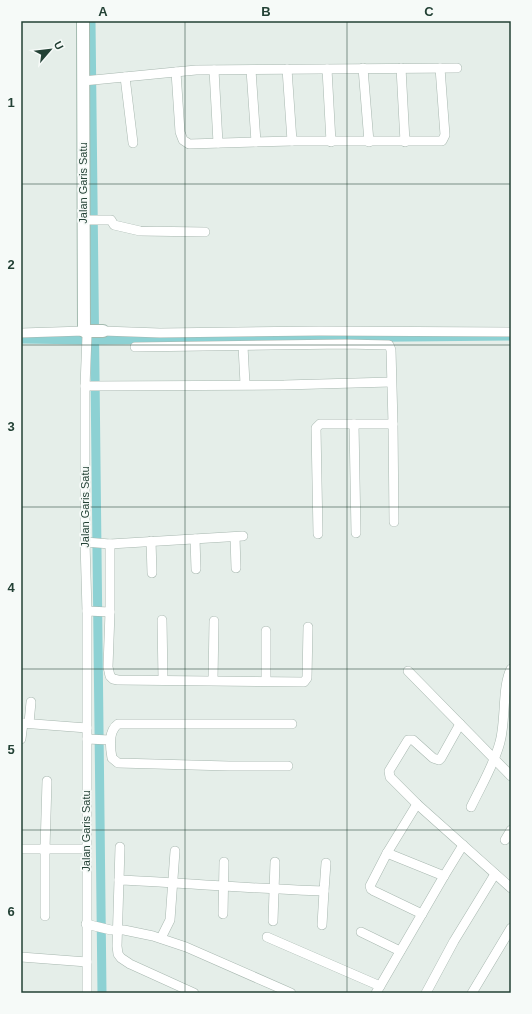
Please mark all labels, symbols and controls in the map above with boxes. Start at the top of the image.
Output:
text: A [98,4,108,19]
text: B [261,4,271,19]
text: C [424,4,434,19]
north arrow [30,30,70,70]
text: U [52,39,66,52]
text: 1 [7,95,15,110]
street label: Jalan Garis Satu [77,142,89,224]
text: 2 [7,257,15,272]
text: 3 [7,419,15,434]
street label: Jalan Garis Satu [79,466,91,548]
text: 4 [7,580,15,595]
text: 5 [7,742,15,757]
street label: Jalan Garis Satu [80,790,92,872]
text: 6 [7,904,15,919]

